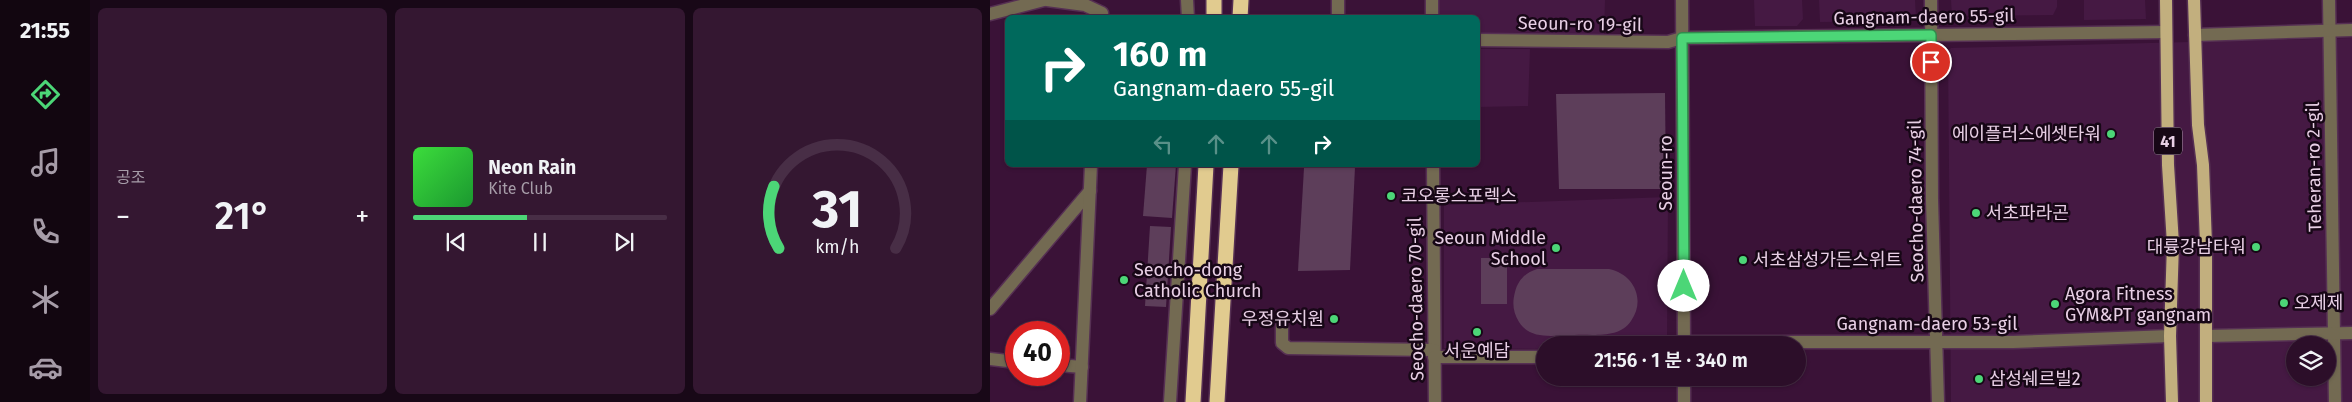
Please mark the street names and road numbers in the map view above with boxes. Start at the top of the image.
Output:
street label: Gangnam-daero 55-gil [1833,4,2015,30]
street label: Seoun-ro 19-gil [1518,12,1642,36]
street label: Teheran-ro 2-gil [2302,102,2326,232]
street label: Seocho-daero 74-gil [1904,119,1928,283]
road number: 41 [2154,128,2182,154]
street label: Seoun-ro [1655,135,1677,211]
street label: Seocho-daero 70-gil [1404,217,1428,381]
street label: Gangnam-daero 53-gil [1837,313,2017,335]

